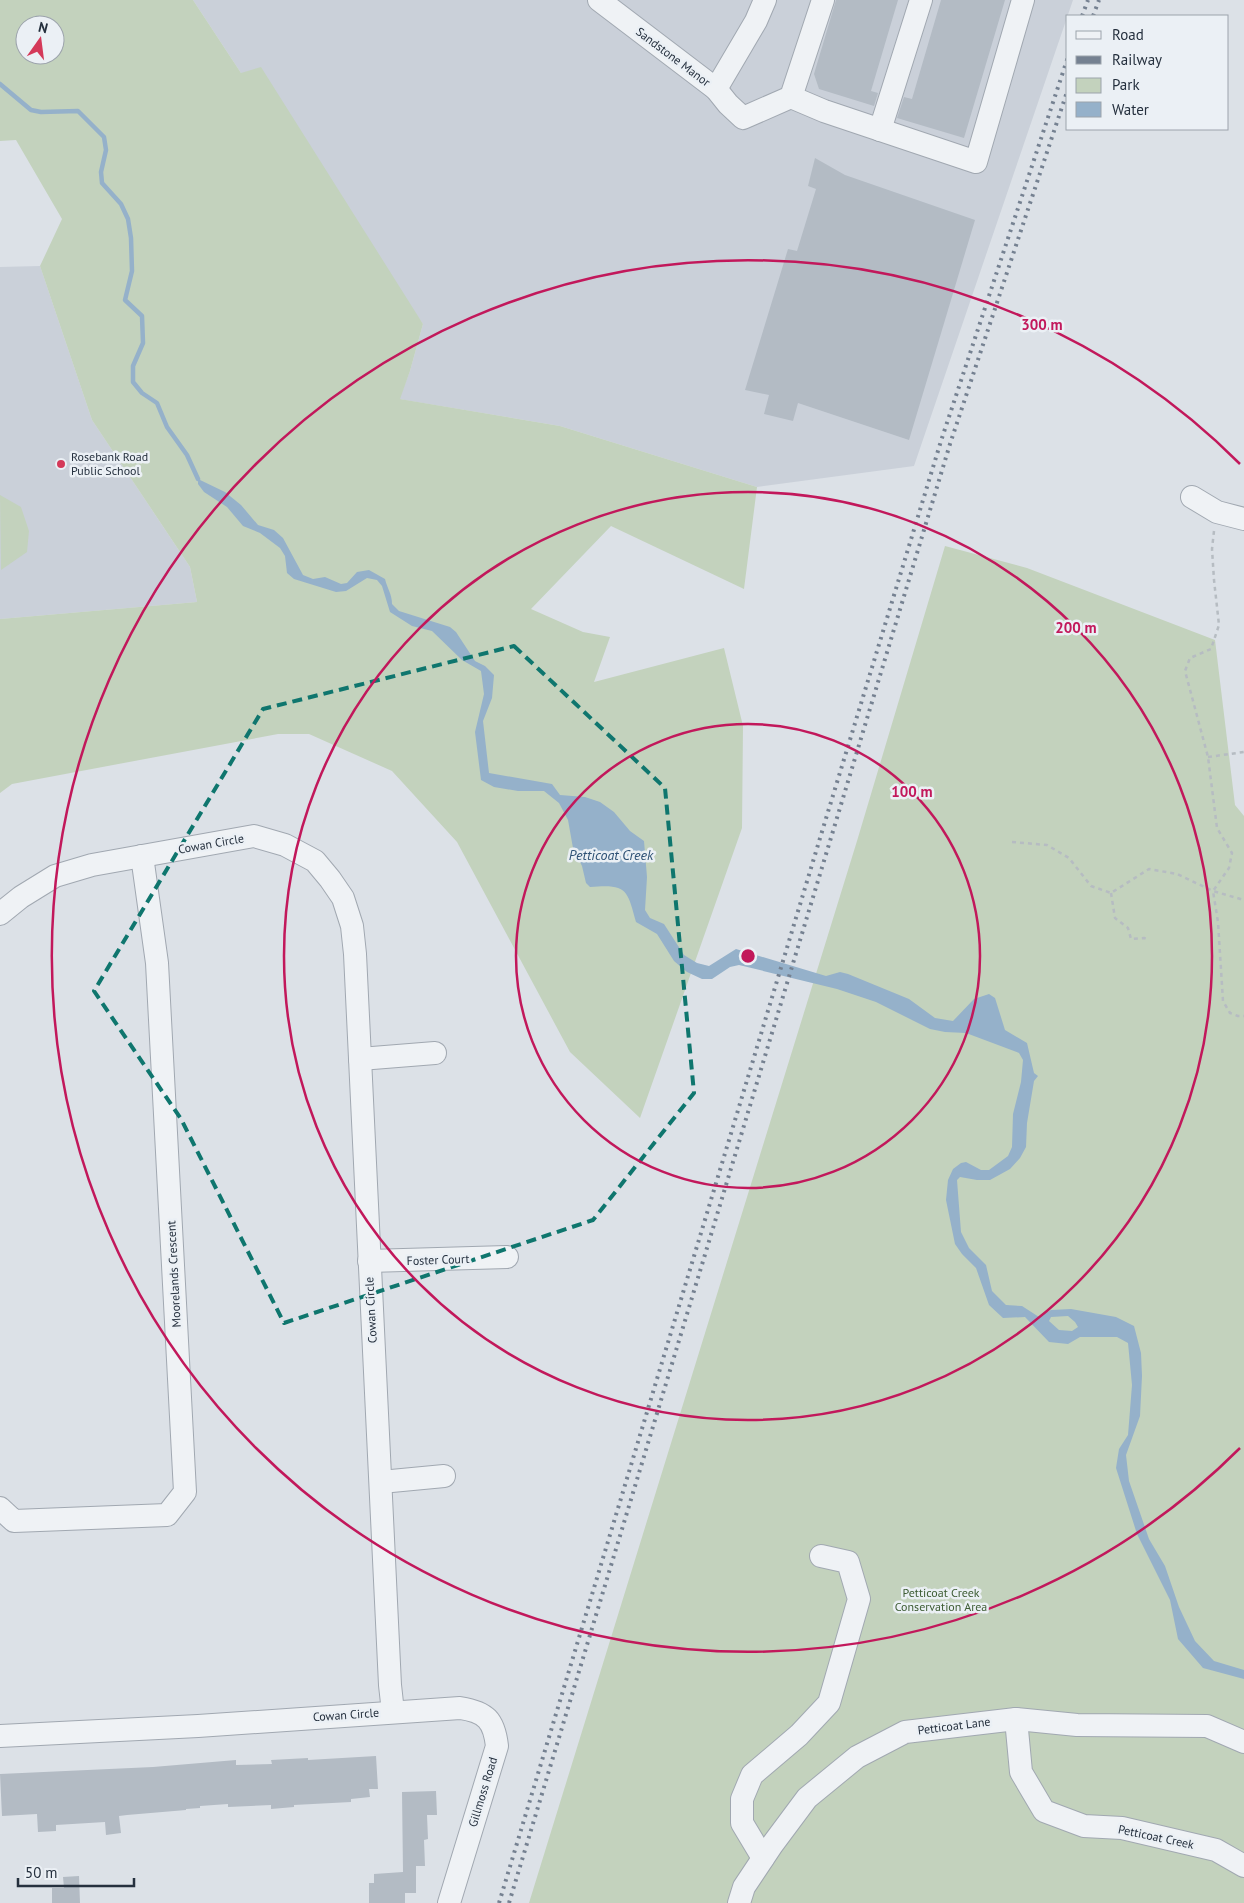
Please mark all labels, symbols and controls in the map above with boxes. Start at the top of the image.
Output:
north arrow [15,15,65,65]
legend [1066,15,1229,130]
text: N [37,18,50,37]
street label: Sandstone Manor [633,24,713,89]
text: Road [1112,25,1144,44]
text: Railway [1112,50,1162,69]
text: Park [1112,75,1140,94]
text: Water [1112,100,1149,119]
text: 300 m [1021,315,1063,334]
place label: Rosebank Road Public School [71,449,148,478]
marker: Rosebank Road Public School [55,458,67,470]
text: 200 m [1055,618,1097,637]
text: 100 m [891,782,933,801]
street label: Cowan Circle [177,830,245,857]
water label: Petticoat Creek [569,846,654,864]
centre of rings [739,947,757,965]
street label: Moorelands Crescent [163,1220,184,1328]
street label: Foster Court [406,1251,470,1268]
street label: Cowan Circle [361,1276,380,1344]
park label: Petticoat Creek Conservation Area [895,1585,987,1614]
street label: Cowan Circle [312,1705,380,1724]
street label: Petticoat Lane [917,1714,991,1737]
street label: Gillmoss Road [465,1755,500,1829]
street label: Petticoat Creek [1117,1821,1196,1852]
scale bar [18,1856,134,1888]
text: 50 m [25,1863,58,1882]

